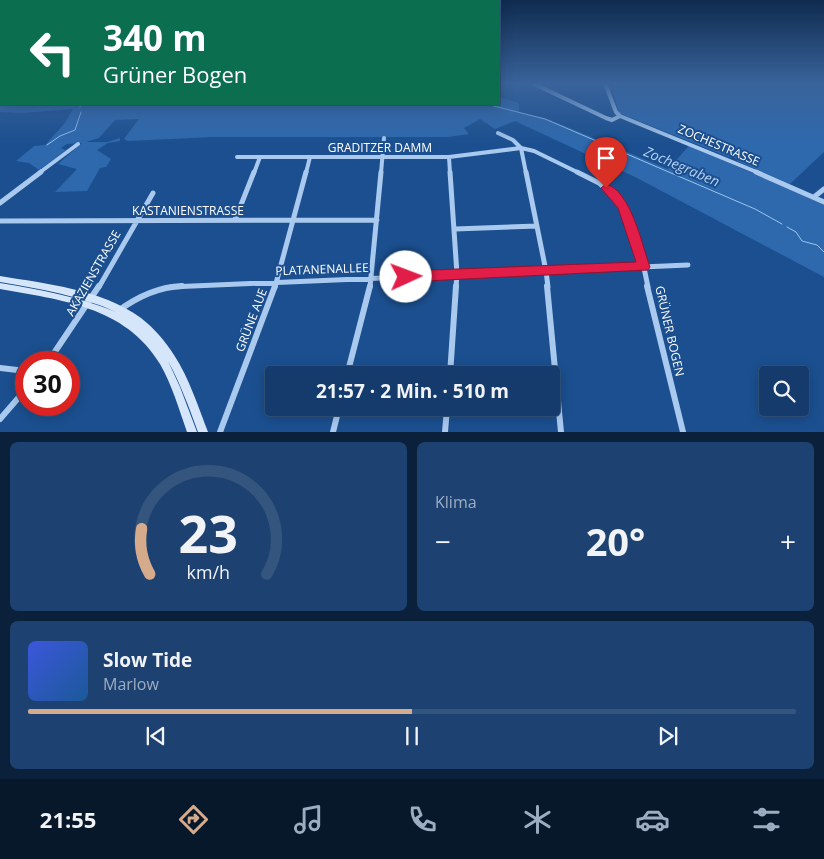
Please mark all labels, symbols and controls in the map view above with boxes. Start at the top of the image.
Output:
text: 340 m [103,14,207,61]
icon: left [20,20,85,85]
text: Grüner Bogen [103,59,247,89]
street label: ZOCHESTRASSE [676,120,762,170]
pin [585,137,627,188]
street label: GRADITZER DAMM [328,139,432,156]
water label: Zochegraben [640,141,723,190]
icon: arrive [592,144,620,172]
street label: KASTANIENSTRASSE [132,202,244,219]
street label: AKAZIENSTRASSE [62,227,124,319]
position arrow [379,250,431,302]
street label: PLATANENALLEE [275,259,369,279]
street label: GRÜNER BOGEN [651,284,689,378]
street label: GRÜNE AUE [231,286,271,354]
speed limit sign: 30 [15,351,80,416]
map controls [759,366,809,416]
button: search [759,366,809,416]
text: 21:57 · 2 Min. · 510 m [316,378,509,404]
text: Klima [435,491,477,513]
text: 23 [179,497,238,568]
text: 20° [586,515,645,567]
text: − [435,522,451,560]
text: + [780,522,796,560]
text: km/h [187,560,230,584]
text: Slow Tide [103,647,192,673]
text: Marlow [103,673,159,695]
icon: previous [142,722,170,750]
icon: pause [398,722,426,750]
icon: next [654,722,682,750]
icon: directions [176,802,211,837]
icon: music [291,802,326,837]
icon: phone [405,802,440,837]
icon: climate [520,802,555,837]
icon: car [635,802,670,837]
icon: filters [749,802,784,837]
text: 21:55 [40,804,96,834]

